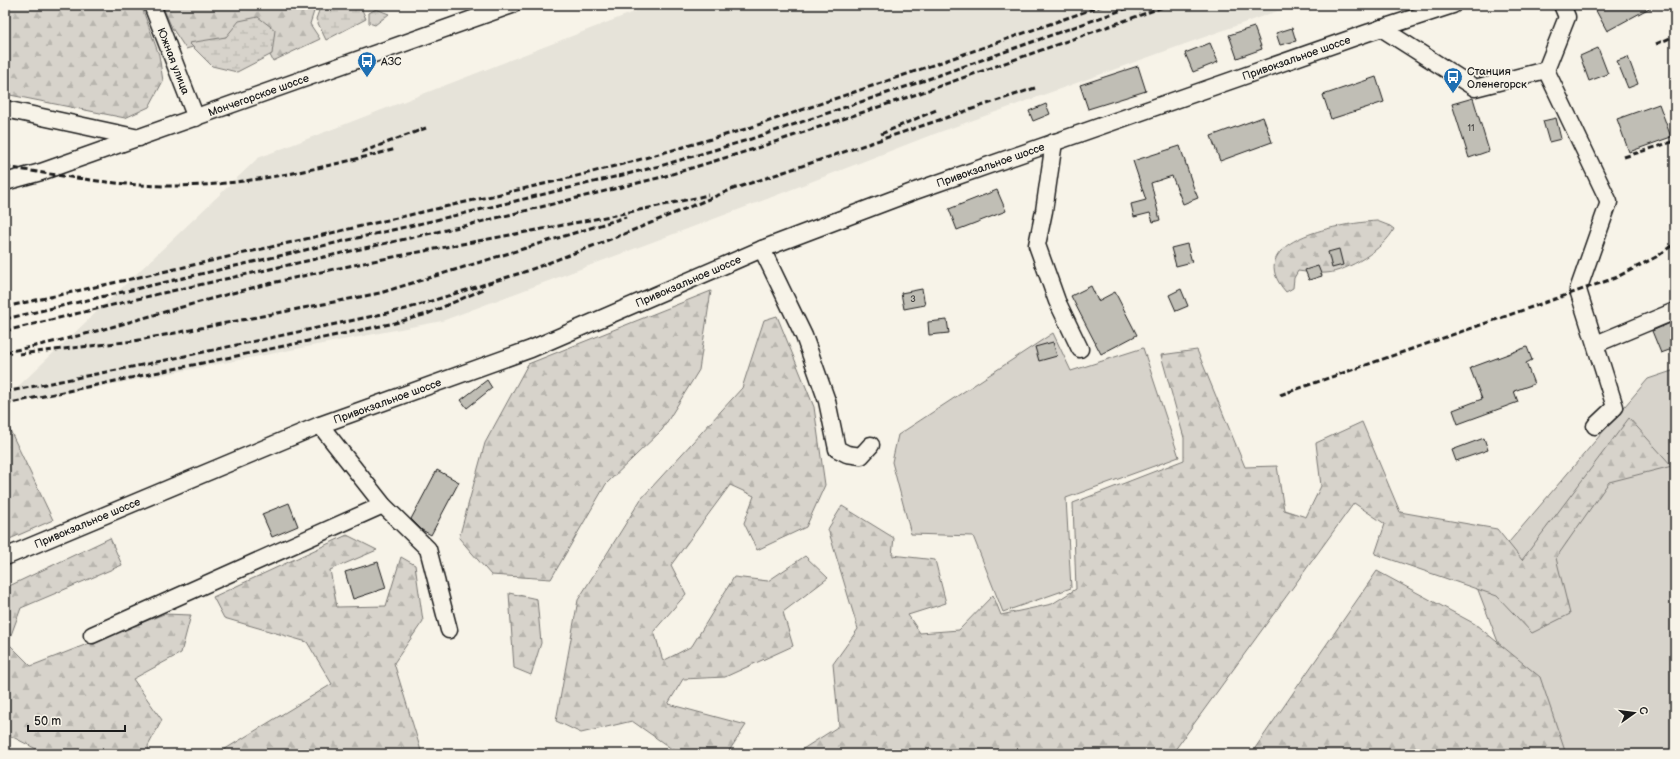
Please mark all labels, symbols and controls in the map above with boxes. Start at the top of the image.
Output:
street label: Южная улица [154,26,192,97]
street label: Привокзальное шоссе [1241,33,1352,83]
bus stop icon: АЗС [356,50,378,78]
place label: АЗС [380,55,402,68]
place label: Станция Оленегорск [1467,65,1527,91]
bus stop icon: Станция Оленегорск [1442,66,1464,94]
street label: Мончегорское шоссе [206,72,311,119]
house number: 11 [1468,123,1474,134]
street label: Привокзальное шоссе [935,140,1046,190]
street label: Привокзальное шоссе [634,253,743,310]
house number: 3 [910,294,916,305]
street label: Привокзальное шоссе [332,376,443,427]
street label: Привокзальное шоссе [32,495,142,551]
north arrow [1614,693,1654,733]
text: С [1636,705,1651,716]
scale bar [28,707,125,733]
text: 50 m [34,714,61,729]

